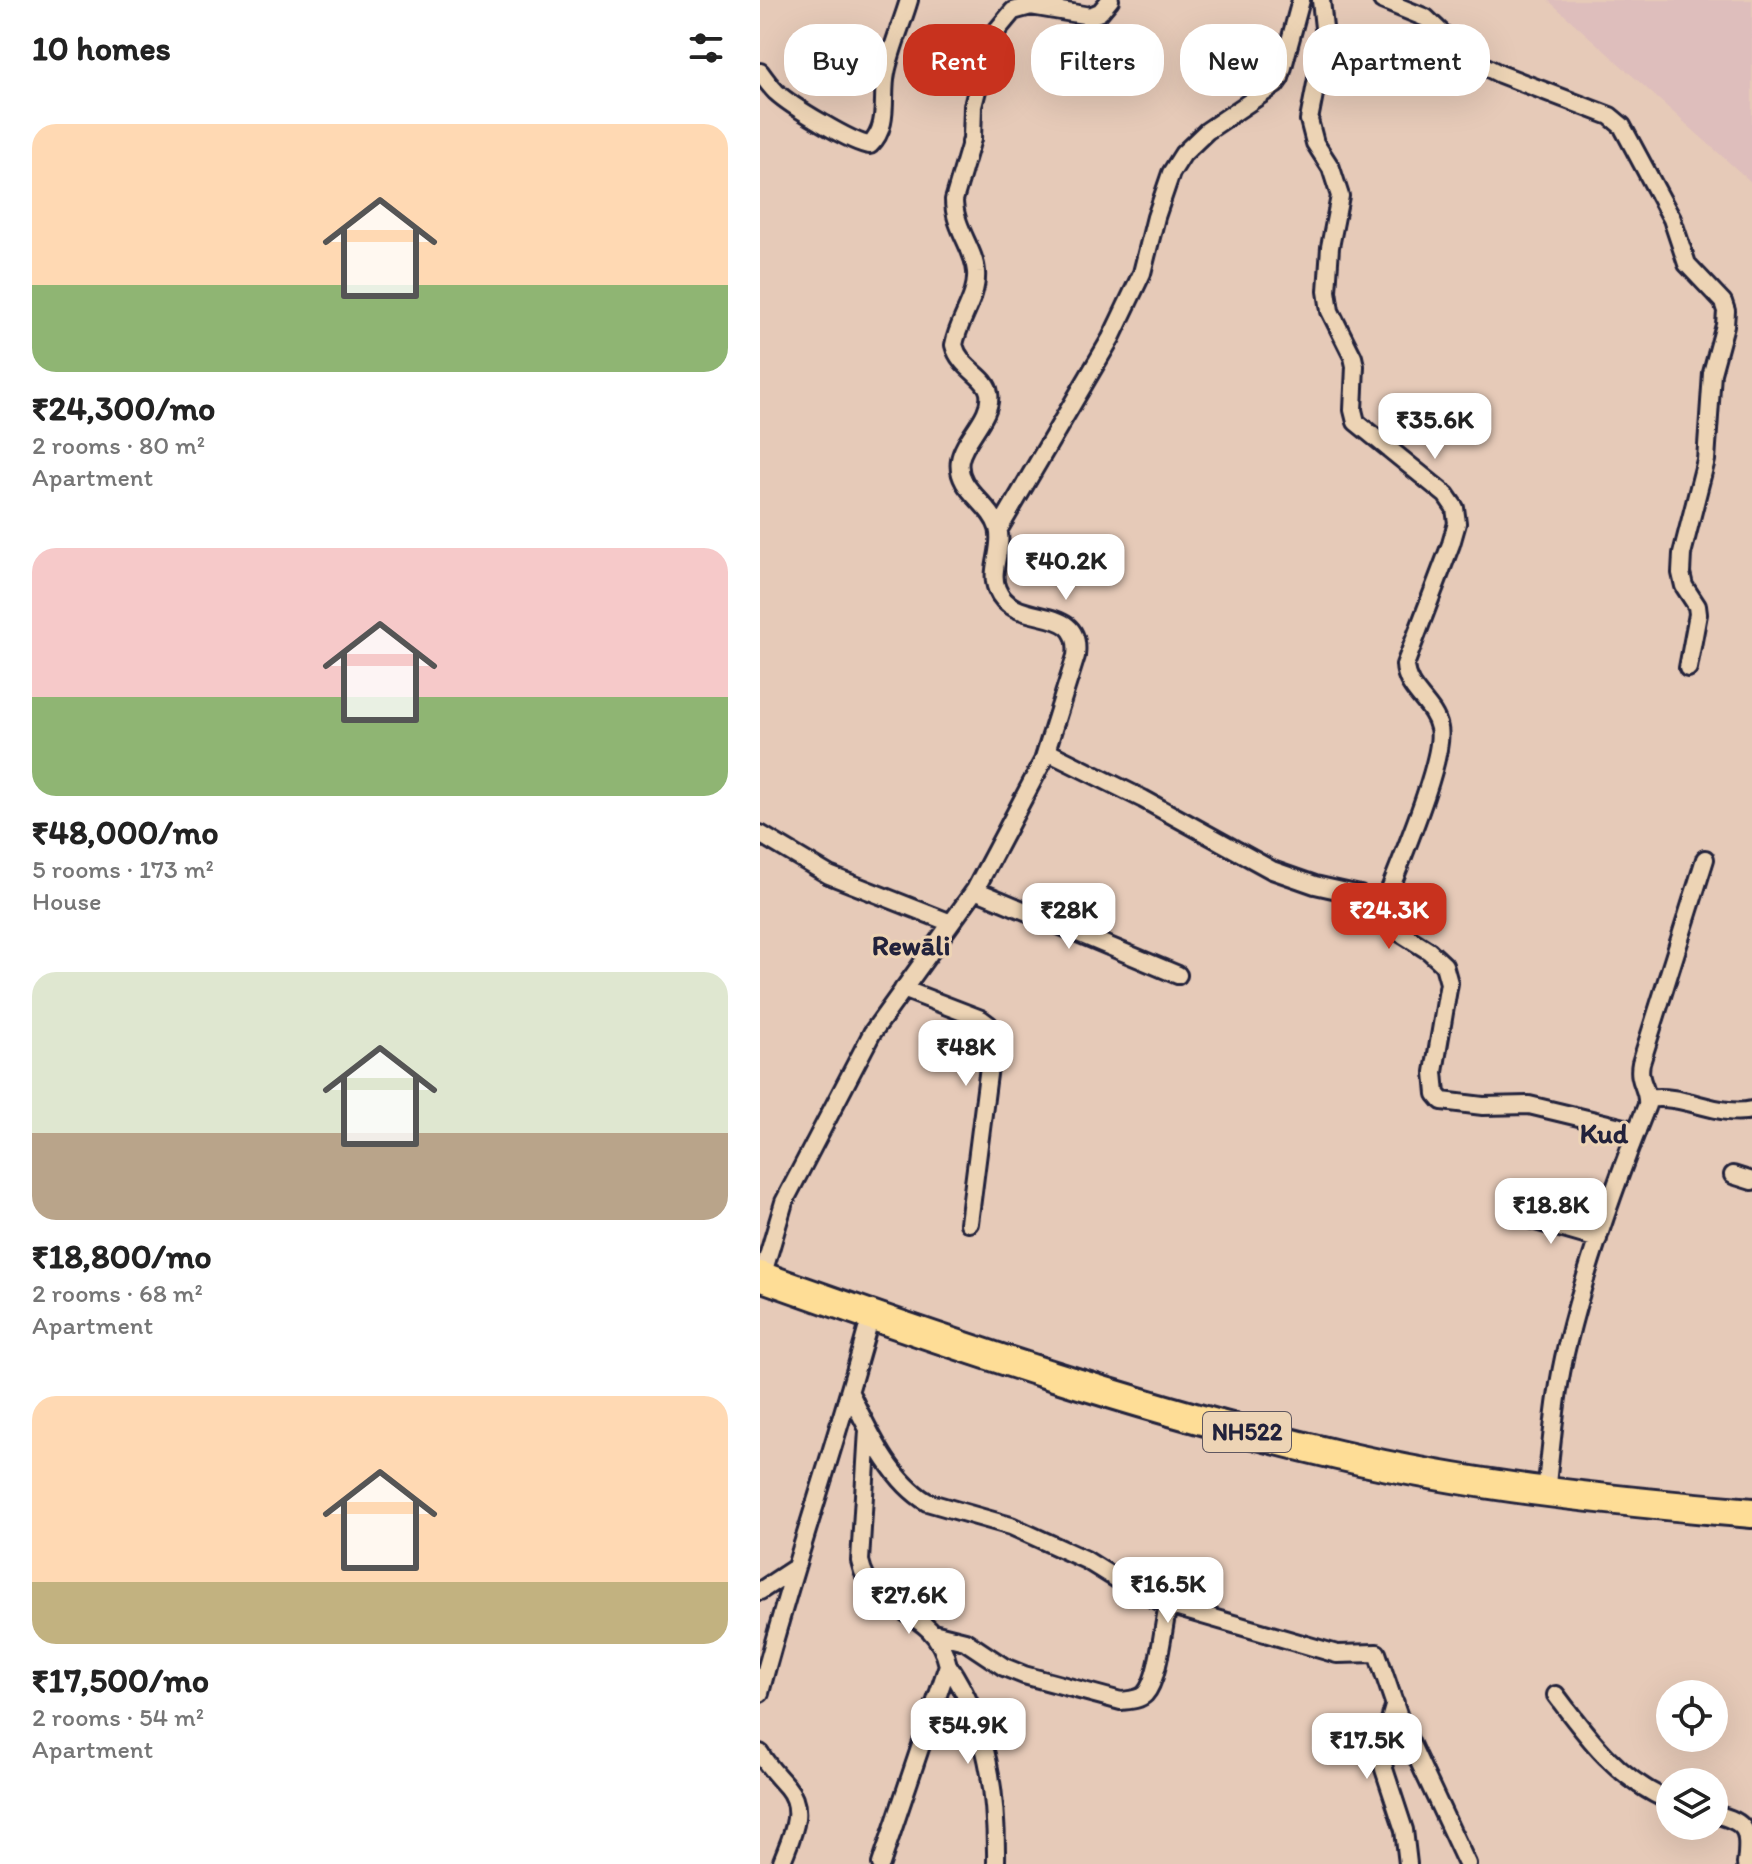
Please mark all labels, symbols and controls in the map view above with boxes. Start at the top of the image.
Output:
chip: Buy [784,24,887,96]
chip: Rent [903,24,1015,96]
chip: Filters [1031,24,1164,96]
chip: New [1180,24,1287,96]
chip: Apartment [1303,24,1490,96]
icon: filters [684,26,728,70]
text: 10 homes [32,28,171,69]
icon: home [308,176,452,320]
text: ₹24,300/mo [32,388,216,429]
pin: ₹35.6K [1370,393,1500,461]
text: ₹35.6K [1396,403,1474,435]
text: 2 rooms · 80 m² [32,429,205,461]
text: Apartment [32,461,153,493]
pin: ₹40.2K [1001,534,1131,602]
text: ₹40.2K [1025,544,1107,576]
icon: home [308,600,452,744]
text: ₹48,000/mo [32,812,219,853]
text: 5 rooms · 173 m² [32,853,214,885]
pin: ₹28K [1022,883,1116,951]
pin: ₹24.3K [1324,883,1454,951]
text: House [32,885,102,917]
text: ₹28K [1040,893,1098,925]
text: ₹24.3K [1349,893,1429,925]
district label: Rewāli [872,928,950,962]
pin: ₹48K [919,1020,1013,1088]
icon: home [308,1024,452,1168]
text: ₹48K [936,1030,996,1062]
district label: Kud [1580,1116,1629,1150]
pin: ₹18.8K [1486,1178,1616,1246]
text: ₹18.8K [1513,1188,1589,1220]
text: ₹18,800/mo [32,1236,212,1277]
text: 2 rooms · 68 m² [32,1277,203,1309]
text: Apartment [32,1309,153,1341]
road number: NH522 [1203,1412,1291,1452]
icon: home [308,1448,452,1592]
pin: ₹16.5K [1103,1557,1233,1625]
text: ₹16.5K [1130,1567,1206,1599]
pin: ₹27.6K [844,1568,974,1636]
text: ₹27.6K [871,1578,947,1610]
text: ₹17,500/mo [32,1660,209,1701]
map controls [1656,1680,1728,1840]
button: locate [1656,1680,1728,1752]
pin: ₹54.9K [903,1698,1033,1766]
text: 2 rooms · 54 m² [32,1701,204,1733]
text: ₹54.9K [929,1708,1007,1740]
pin: ₹17.5K [1302,1713,1432,1781]
text: ₹17.5K [1330,1723,1404,1755]
text: Apartment [32,1733,153,1765]
button: layers [1656,1768,1728,1840]

